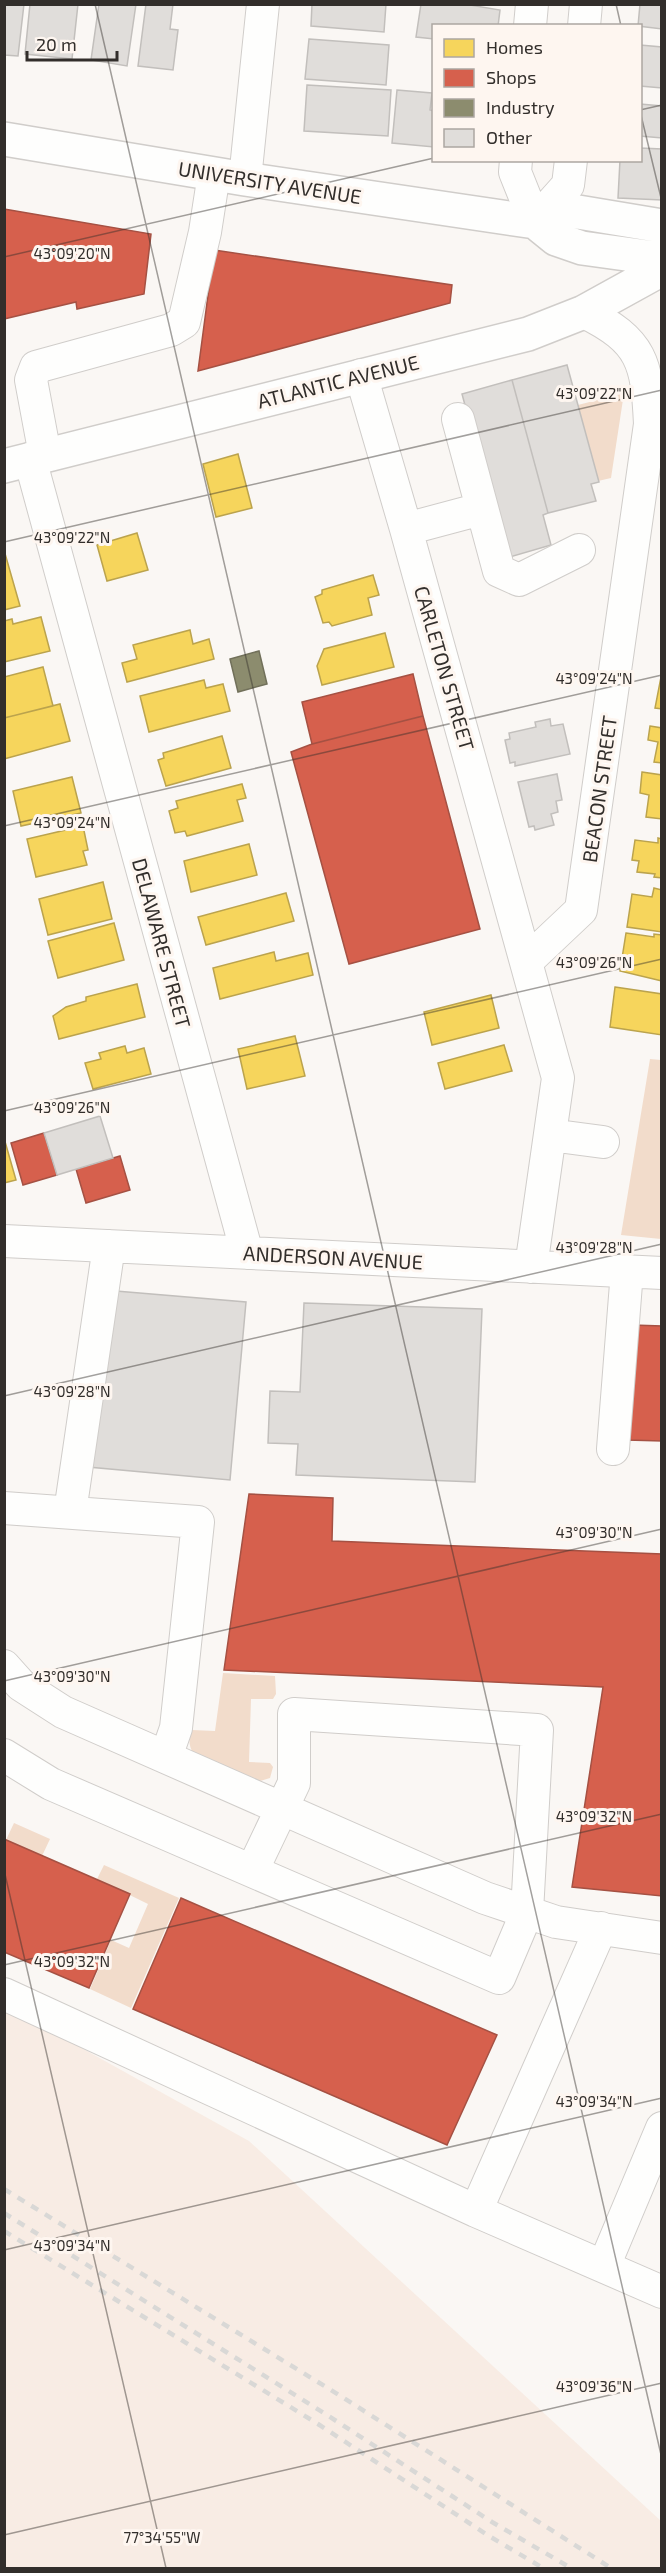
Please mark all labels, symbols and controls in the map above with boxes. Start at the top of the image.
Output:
scale bar [27,24,117,62]
legend [432,24,642,162]
text: 20 m [36,33,77,55]
text: Homes [486,36,543,58]
text: Shops [486,66,536,88]
text: Industry [486,96,555,118]
text: Other [486,126,532,148]
street label: UNIVERSITY AVENUE [177,156,363,208]
text: 43°09'20"N [33,244,111,262]
street label: ATLANTIC AVENUE [255,349,421,413]
text: 43°09'22"N [556,384,632,402]
text: 43°09'22"N [34,528,110,546]
street label: CARLETON STREET [410,583,480,753]
text: 43°09'24"N [555,669,633,687]
street label: BEACON STREET [577,714,621,864]
text: 43°09'24"N [33,813,111,831]
street label: DELAWARE STREET [128,855,196,1031]
text: 43°09'26"N [556,953,632,971]
text: 43°09'26"N [34,1098,110,1116]
text: 43°09'28"N [555,1238,633,1256]
street label: ANDERSON AVENUE [243,1240,423,1274]
text: 43°09'28"N [33,1382,111,1400]
text: 43°09'30"N [555,1523,633,1541]
text: 43°09'30"N [33,1667,111,1685]
text: 43°09'32"N [556,1807,632,1825]
text: 43°09'32"N [34,1952,110,1970]
text: 43°09'34"N [555,2092,633,2110]
text: 43°09'34"N [33,2236,111,2254]
text: 43°09'36"N [556,2377,632,2395]
text: 77°34'55"W [123,2528,201,2546]

